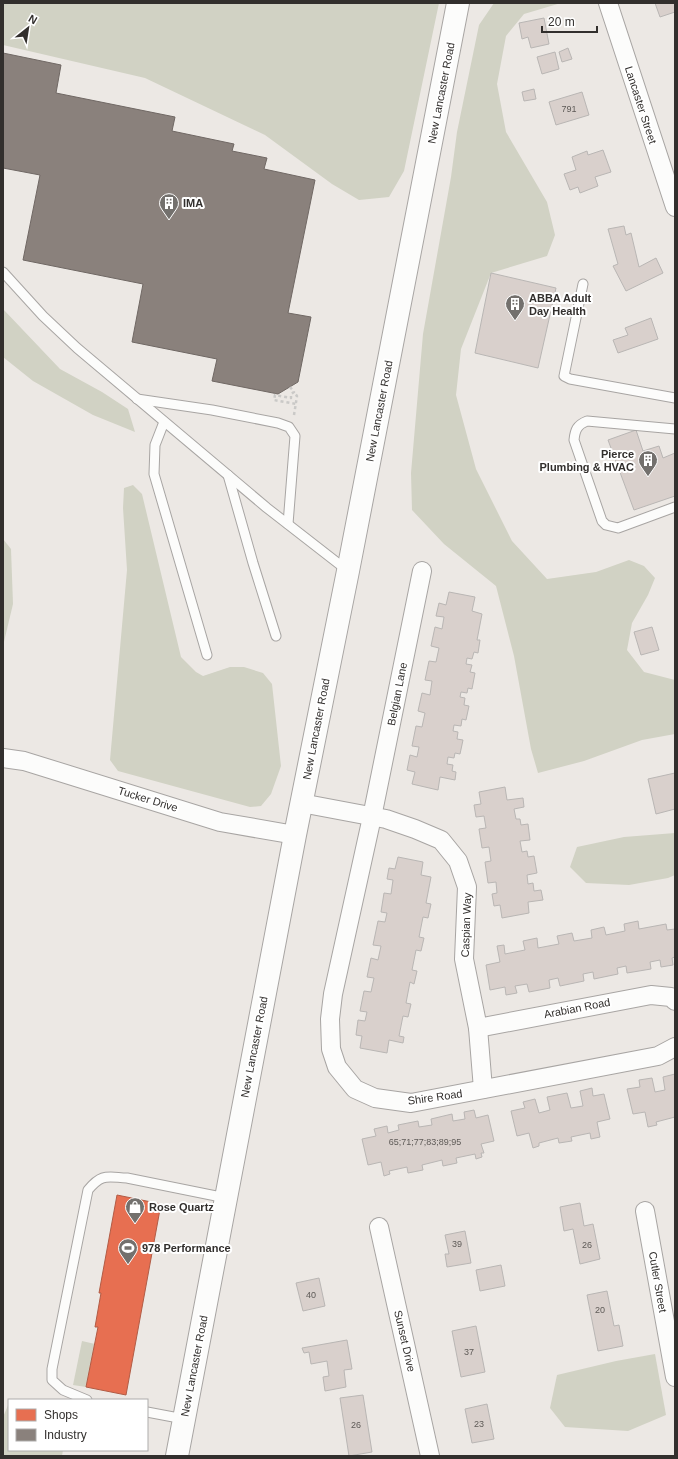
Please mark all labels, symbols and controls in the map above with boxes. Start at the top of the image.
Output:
north arrow [8,8,48,48]
scale bar [542,8,597,34]
text: N [27,12,39,27]
text: 20 m [548,15,575,29]
street label: New Lancaster Road [425,41,457,145]
street label: Lancaster Street [623,65,659,145]
house number: 791 [561,104,577,114]
building icon: IMA [158,192,180,220]
place label: IMA [183,197,203,209]
place label: ABBA Adult Day Health [529,292,591,317]
building icon: ABBA Adult Day Health [504,293,526,321]
street label: New Lancaster Road [363,359,395,463]
place label: Pierce Plumbing & HVAC [539,448,634,473]
building icon: Pierce Plumbing & HVAC [637,449,659,477]
street label: Belgian Lane [385,661,409,727]
street label: New Lancaster Road [300,677,332,781]
street label: Tucker Drive [117,784,179,814]
street label: Caspian Way [459,892,473,958]
street label: New Lancaster Road [238,995,270,1099]
street label: Arabian Road [543,996,611,1020]
street label: Shire Road [407,1087,463,1107]
house number: 65;71;77;83;89;95 [389,1137,461,1147]
shop icon: Rose Quartz [124,1196,146,1224]
place label: Rose Quartz [149,1201,214,1213]
sports icon: 978 Performance [117,1237,139,1265]
house number: 39 [452,1239,462,1249]
house number: 26 [582,1240,592,1250]
place label: 978 Performance [142,1242,231,1254]
street label: Cutler Street [647,1251,669,1313]
house number: 40 [306,1290,316,1300]
house number: 20 [595,1305,605,1315]
street label: Sunset Drive [392,1309,418,1373]
street label: New Lancaster Road [178,1314,210,1418]
house number: 37 [464,1347,474,1357]
legend [8,1399,148,1451]
text: Shops [44,1408,78,1422]
house number: 23 [474,1419,484,1429]
house number: 26 [351,1420,361,1430]
text: Industry [44,1428,87,1442]

